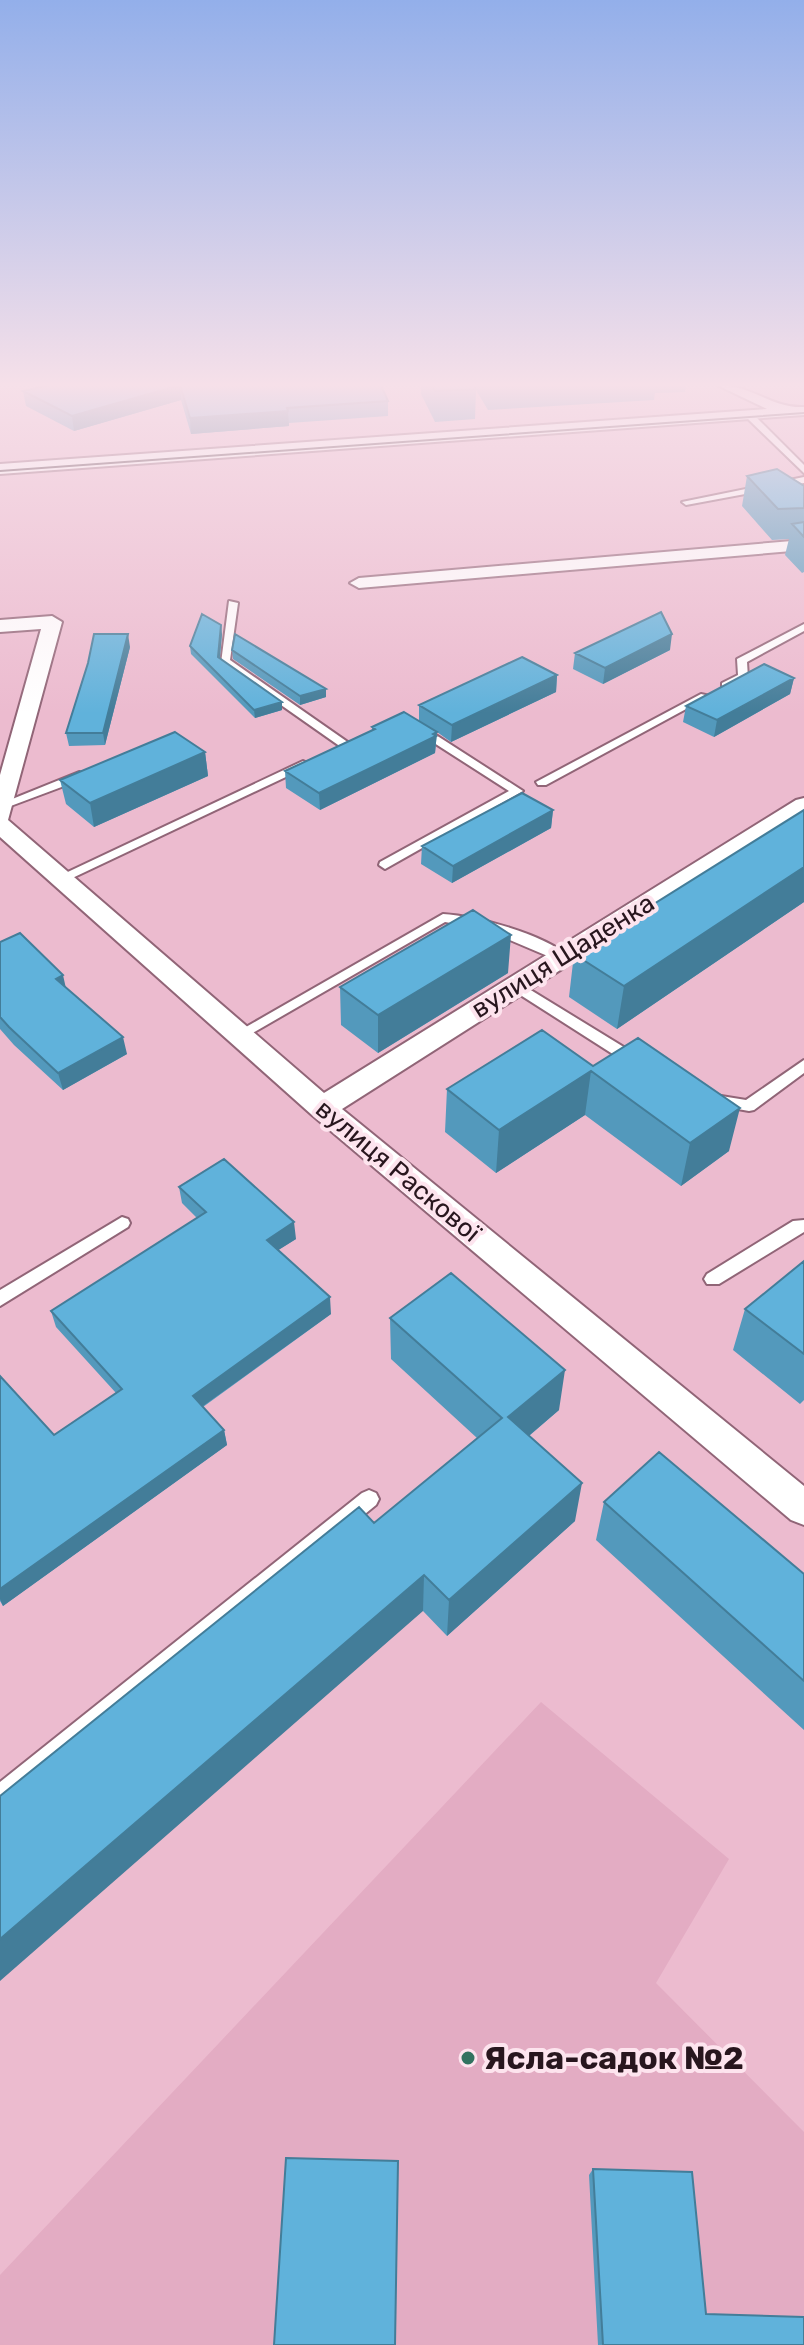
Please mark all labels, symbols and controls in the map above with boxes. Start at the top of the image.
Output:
street label: вулиця Щаденка [466,887,660,1025]
street label: вулиця Раскової [310,1093,487,1249]
place label: Ясла-садок №2 [484,2039,744,2077]
marker: Ясла-садок №2 [459,2049,477,2067]

